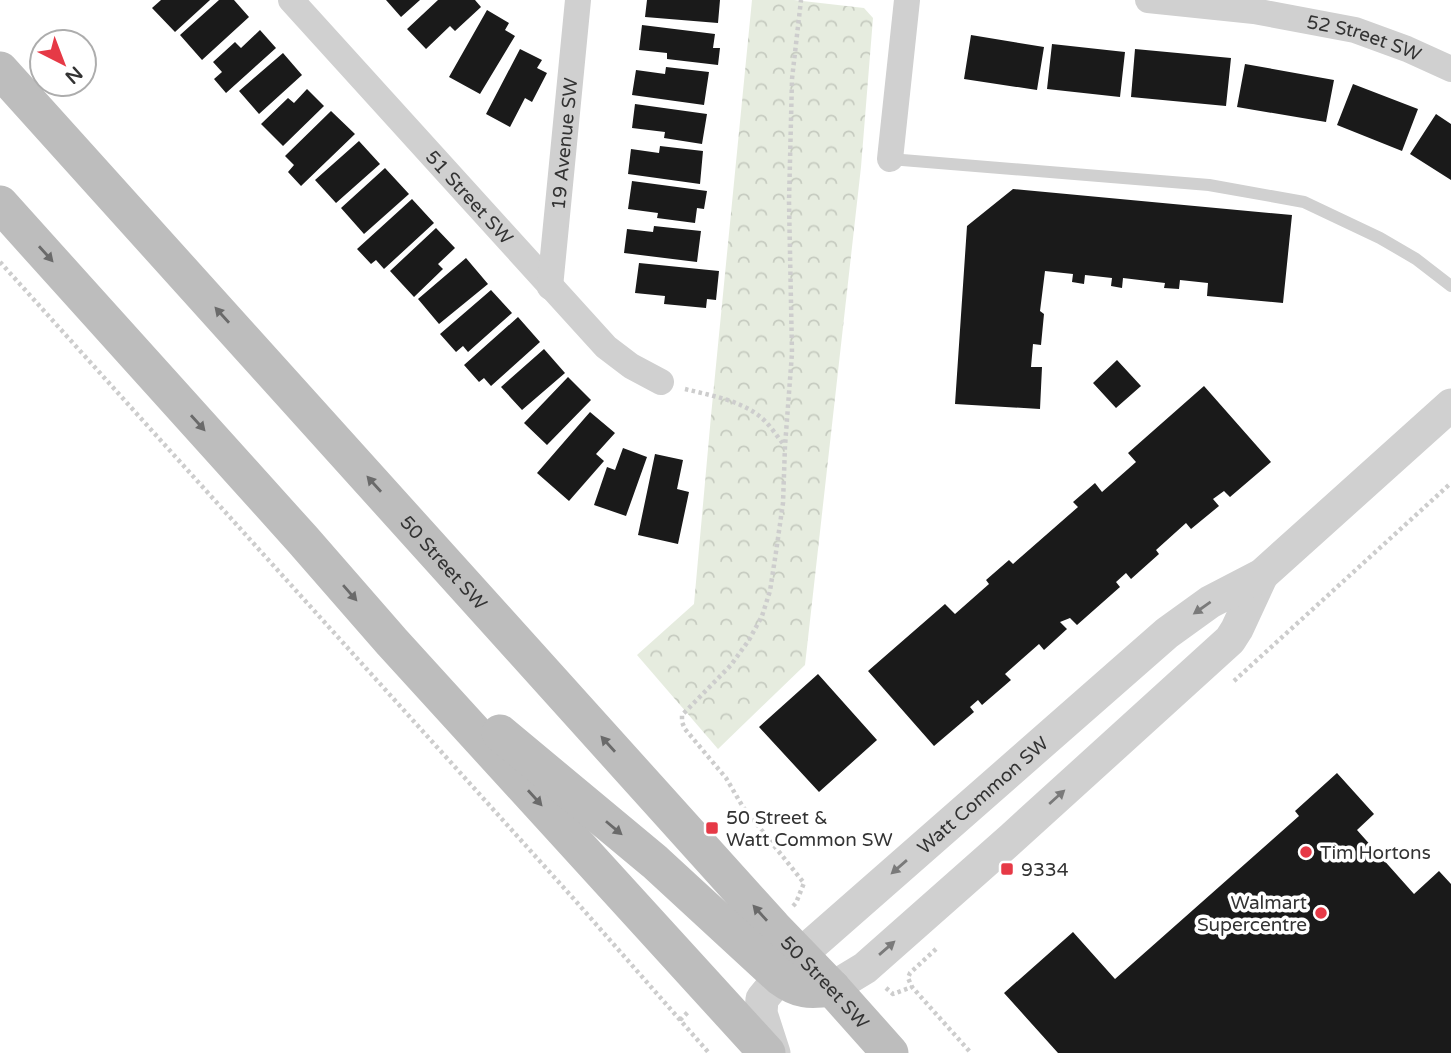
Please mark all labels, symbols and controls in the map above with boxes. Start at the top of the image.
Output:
street label: 52 Street SW [1305,11,1425,66]
north arrow [28,28,98,98]
text: N [61,62,87,88]
street label: 19 Avenue SW [548,77,582,211]
street label: 51 Street SW [421,146,517,249]
one-way arrow [38,245,54,263]
one-way arrow [214,307,230,324]
one-way arrow [190,414,206,432]
one-way arrow [366,475,382,493]
street label: 50 Street SW [395,511,491,615]
one-way arrow [342,584,358,602]
one-way arrow [1193,601,1211,615]
street label: Watt Common SW [913,732,1053,859]
one-way arrow [600,735,616,753]
one-way arrow [1048,789,1066,805]
one-way arrow [526,790,542,807]
place label: 50 Street & Watt Common SW [726,807,893,851]
one-way arrow [605,820,622,835]
marker: 50 Street & Watt Common SW [704,820,720,836]
place label: Tim Hortons [1320,842,1431,864]
marker: Tim Hortons [1298,844,1314,860]
one-way arrow [891,859,908,874]
place label: 9334 [1021,859,1069,881]
marker: 9334 [999,861,1015,877]
place label: Walmart Supercentre [1197,892,1307,936]
one-way arrow [753,905,769,922]
marker: Walmart Supercentre [1313,905,1329,921]
street label: 50 Street SW [776,932,873,1034]
one-way arrow [879,941,896,956]

